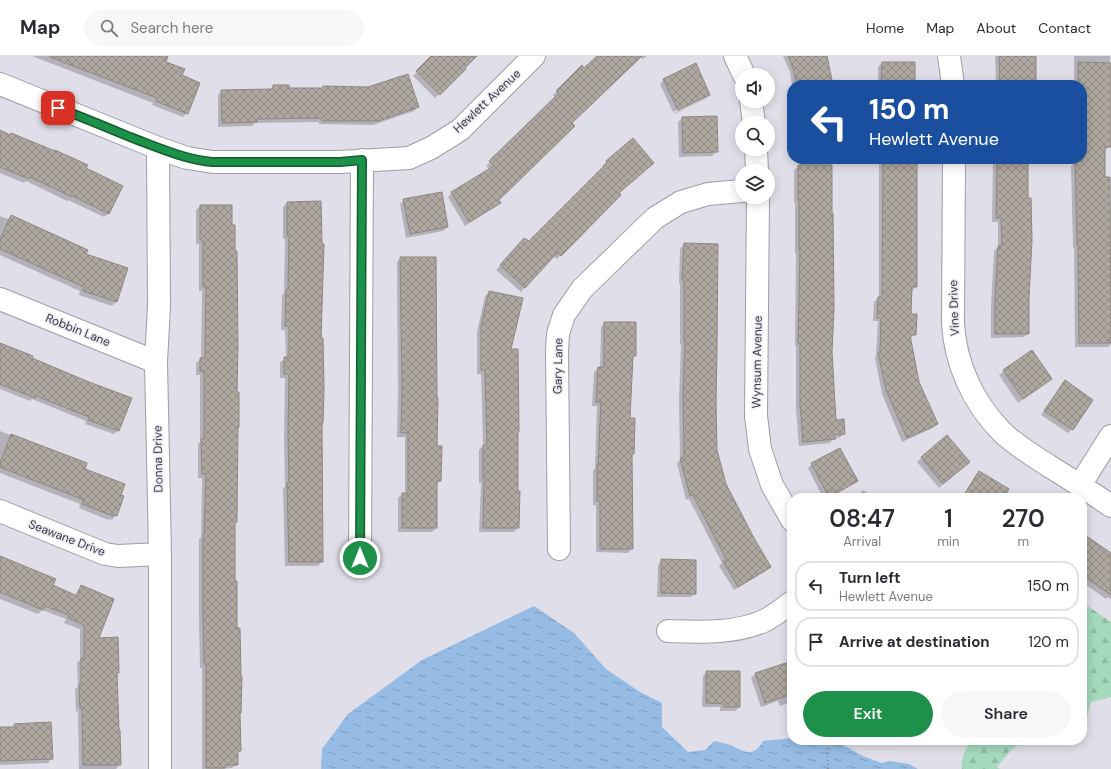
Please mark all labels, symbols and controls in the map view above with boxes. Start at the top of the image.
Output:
search box [84,10,364,46]
text: Map [20,15,60,40]
icon: search [98,17,120,39]
text: Search here [130,18,213,38]
text: Home [866,19,904,37]
text: Map [926,19,954,37]
text: About [976,19,1016,37]
text: Contact [1038,19,1091,37]
street label: Hewlett Avenue [450,66,524,136]
map controls [735,68,775,204]
button: sound [735,68,775,108]
pin [41,91,75,125]
text: 150 m [869,91,949,128]
icon: left [803,96,855,148]
icon: arrive [47,97,69,119]
button: search [735,116,775,156]
text: Hewlett Avenue [869,127,999,151]
button: layers [735,164,775,204]
street label: Vine Drive [945,279,963,336]
street label: Robbin Lane [43,310,113,350]
street label: Wynsum Avenue [748,315,766,409]
street label: Gary Lane [550,337,566,394]
street label: Donna Drive [149,425,167,493]
text: 08:47 [829,503,895,534]
text: 1 [944,503,953,534]
text: 270 [1002,503,1045,534]
street label: Seawane Drive [26,516,108,560]
text: Arrival [843,533,881,550]
text: min [937,533,959,550]
text: m [1017,533,1029,550]
position arrow [339,537,381,579]
text: Turn left [839,568,900,588]
icon: left [805,575,827,597]
text: 150 m [1028,576,1069,596]
text: Hewlett Avenue [839,588,933,605]
icon: arrive [805,631,827,653]
text: Arrive at destination [839,632,990,652]
text: 120 m [1028,632,1069,652]
button: Exit [803,691,933,737]
button: Share [941,691,1071,737]

